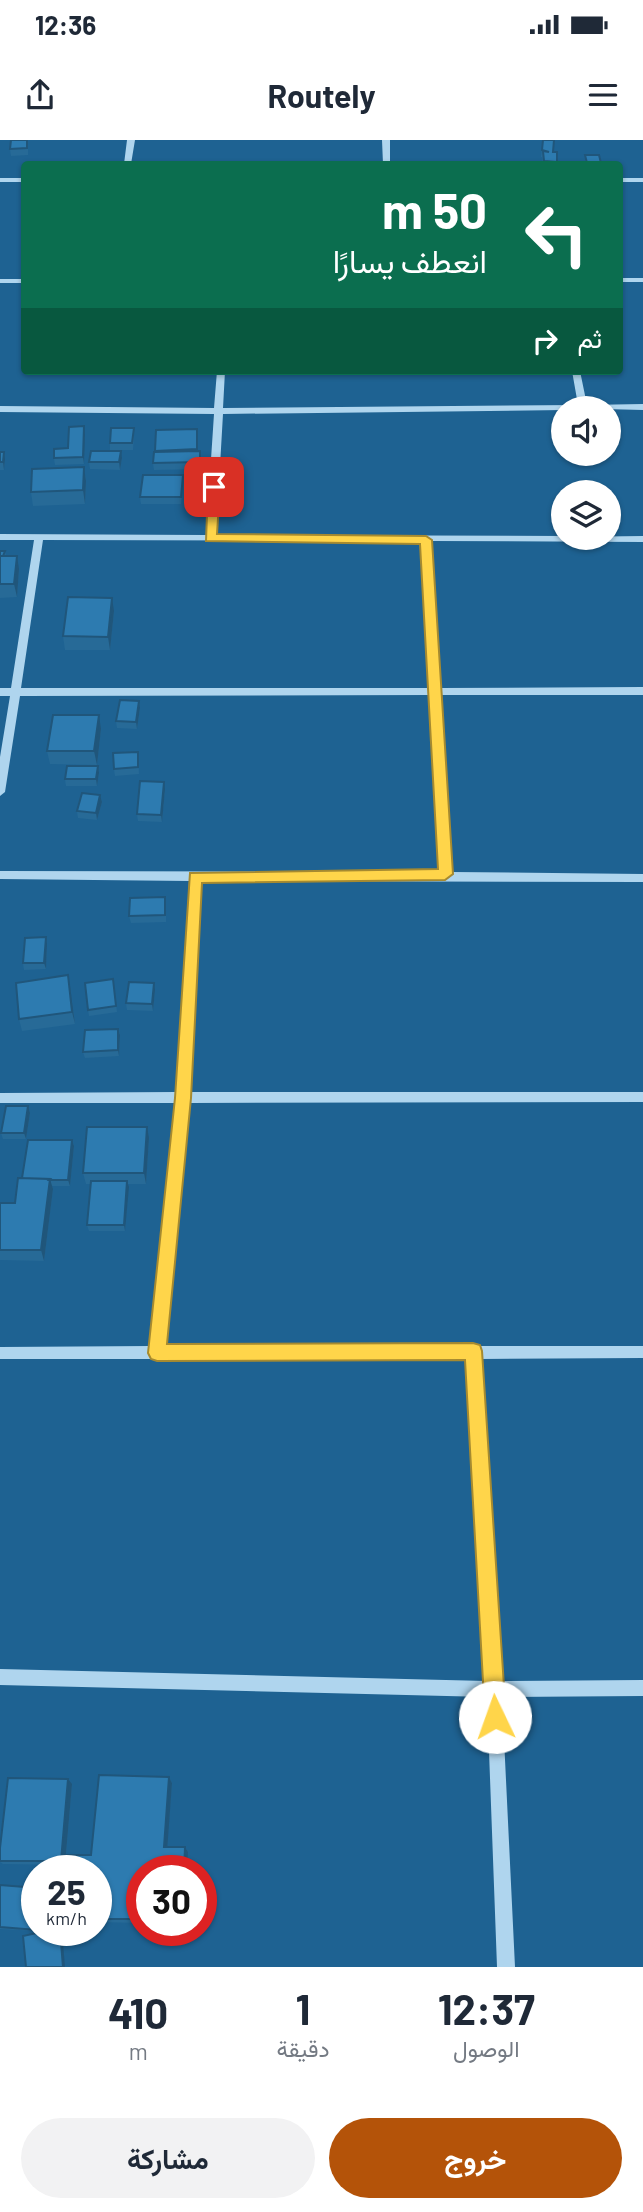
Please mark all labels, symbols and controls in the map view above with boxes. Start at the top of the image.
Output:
text: 12:36 [35,9,96,40]
icon: share [21,76,59,114]
text: Routely [267,76,376,114]
icon: menu [584,76,622,114]
text: 50 m [382,180,487,239]
icon: left [511,189,602,280]
text: انعطف يسارًا [333,241,487,279]
icon: right [526,322,564,360]
text: ثم [578,322,602,353]
map controls [551,396,621,550]
button: sound [551,396,621,466]
pin [184,457,244,517]
icon: arrive [195,468,233,506]
button: layers [551,480,621,550]
position arrow [458,1680,532,1754]
speed limit sign: 30 [126,1855,217,1946]
text: 25 [47,1870,86,1912]
text: km/h [46,1907,87,1929]
text: 1 [296,1983,310,2033]
text: 12:37 [438,1983,535,2033]
text: 410 [108,1987,168,2037]
text: دقيقة [276,2034,330,2062]
text: الوصول [453,2034,519,2062]
text: m [129,2037,148,2065]
button: مشاركة [21,2118,315,2198]
button: خروج [329,2118,622,2198]

